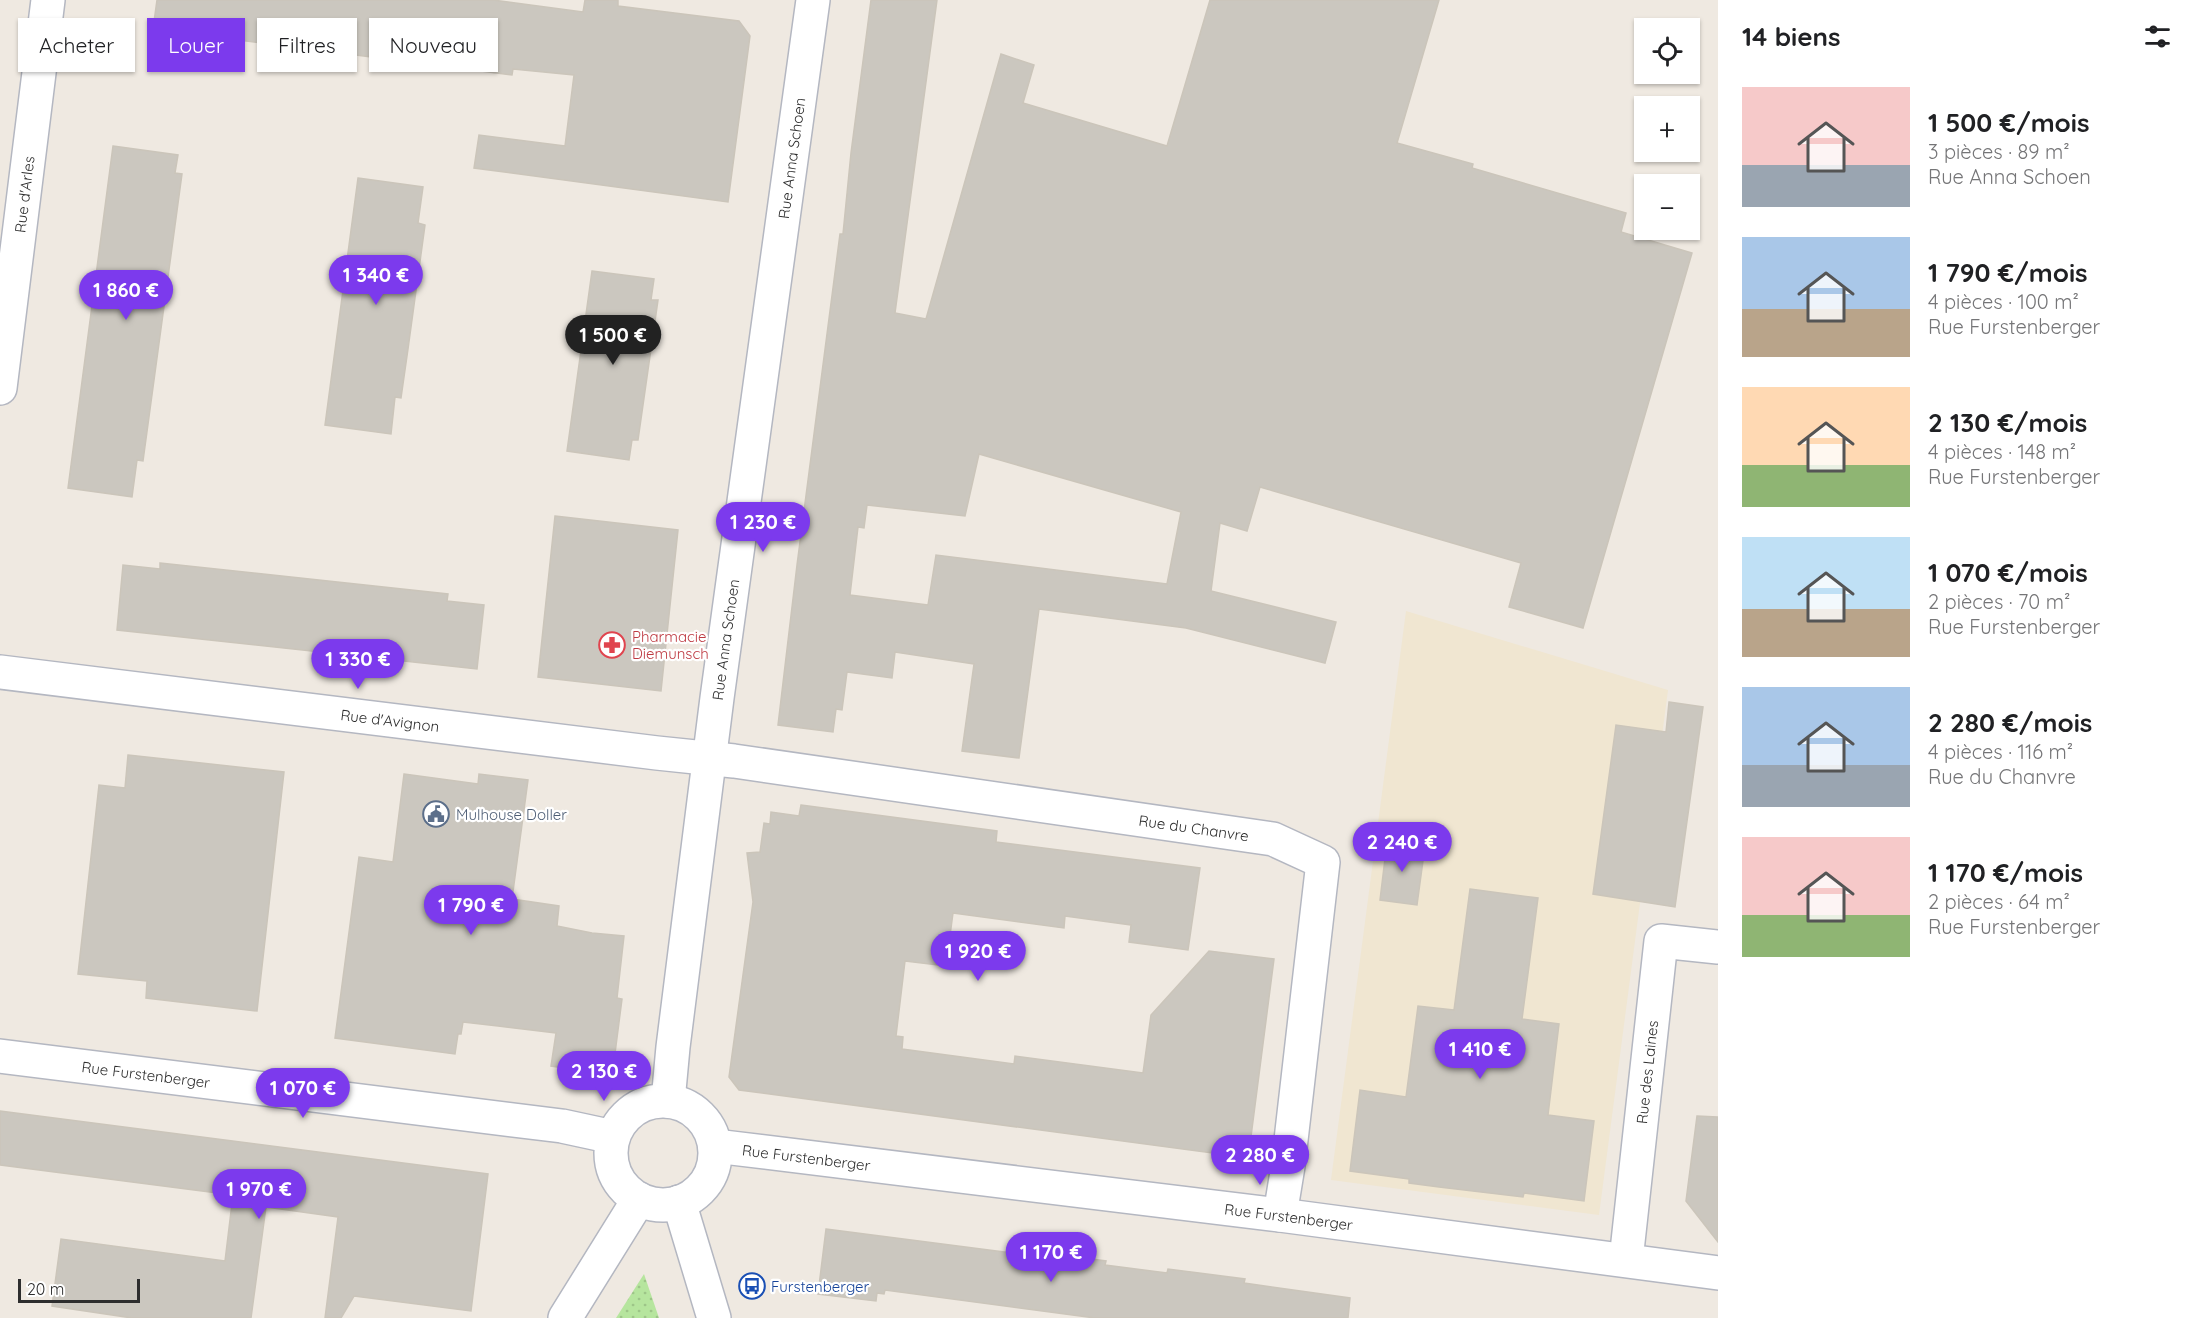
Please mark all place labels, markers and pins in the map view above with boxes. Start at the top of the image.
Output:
pin: 1 340 € [321,255,431,306]
pin: 1 860 € [71,270,181,321]
pin: 1 500 € [558,315,668,366]
pin: 1 230 € [708,502,818,553]
place label: Pharmacie Diemunsch [632,627,709,663]
pharmacy icon: Pharmacie Diemunsch [597,630,627,660]
pin: 1 330 € [303,639,413,690]
public building icon: Mulhouse Doller [421,799,451,829]
place label: Mulhouse Doller [456,805,567,824]
pin: 2 240 € [1347,822,1457,873]
pin: 1 790 € [416,885,526,936]
pin: 1 920 € [923,931,1033,982]
pin: 1 410 € [1425,1029,1535,1080]
pin: 2 130 € [549,1051,659,1102]
pin: 1 070 € [248,1068,358,1119]
pin: 2 280 € [1205,1135,1315,1186]
pin: 1 970 € [204,1169,314,1220]
pin: 1 170 € [996,1232,1106,1283]
bus stop icon: Furstenberger [737,1271,767,1301]
place label: Furstenberger [771,1277,869,1296]

